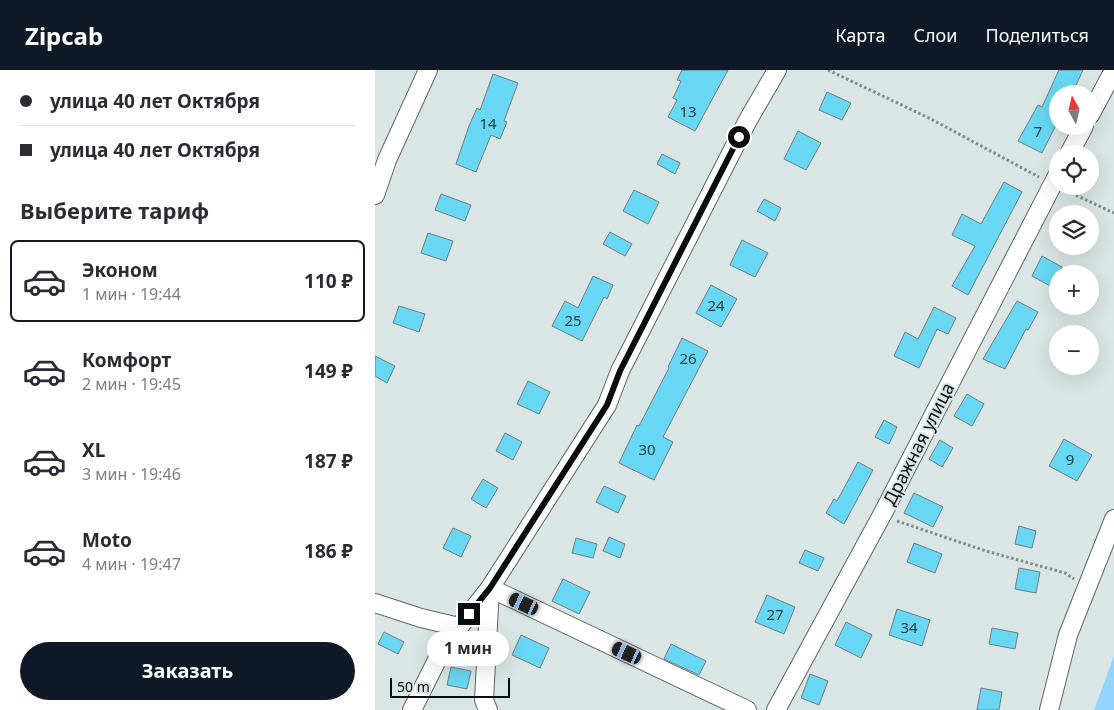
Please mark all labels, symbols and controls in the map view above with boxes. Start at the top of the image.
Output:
text: Zipcab [25,19,103,52]
text: Карта [835,23,885,47]
text: Слои [913,23,957,47]
text: Поделиться [985,23,1089,47]
north arrow [1049,85,1099,135]
map controls [1049,85,1099,375]
text: улица 40 лет Октября [50,88,260,114]
house number: 13 [679,101,697,121]
house number: 14 [479,113,497,133]
house number: 7 [1034,121,1042,141]
route start [728,126,750,148]
text: улица 40 лет Октября [50,137,260,163]
button: locate [1049,145,1099,195]
text: Выберите тариф [20,195,209,225]
button: layers [1049,205,1099,255]
text: Эконом [82,257,158,283]
icon: car [22,259,67,304]
button: + [1049,265,1099,315]
text: 110 ₽ [304,268,353,294]
text: 1 мин · 19:44 [82,283,181,305]
house number: 24 [707,295,725,315]
house number: 25 [564,310,582,330]
button: − [1049,325,1099,375]
text: Комфорт [82,347,171,373]
house number: 26 [679,348,697,368]
icon: car [22,349,67,394]
text: 149 ₽ [304,358,353,384]
text: 2 мин · 19:45 [82,373,181,395]
street label: Дражная улица [877,378,959,509]
text: XL [82,437,105,463]
icon: car [22,439,67,484]
house number: 30 [638,439,656,459]
text: 187 ₽ [304,448,353,474]
house number: 9 [1066,449,1074,469]
text: 3 мин · 19:46 [82,463,181,485]
text: Moto [82,527,132,553]
icon: car [22,529,67,574]
text: 186 ₽ [304,538,353,564]
text: 4 мин · 19:47 [82,553,181,575]
car [507,591,540,617]
route end [458,603,480,625]
house number: 27 [766,604,784,624]
house number: 34 [900,617,918,637]
callout: 1 мин [428,632,510,666]
text: 1 мин [444,637,492,659]
car [610,640,643,666]
button: Заказать [20,642,355,700]
scale bar [390,675,510,698]
text: 50 m [397,677,430,696]

